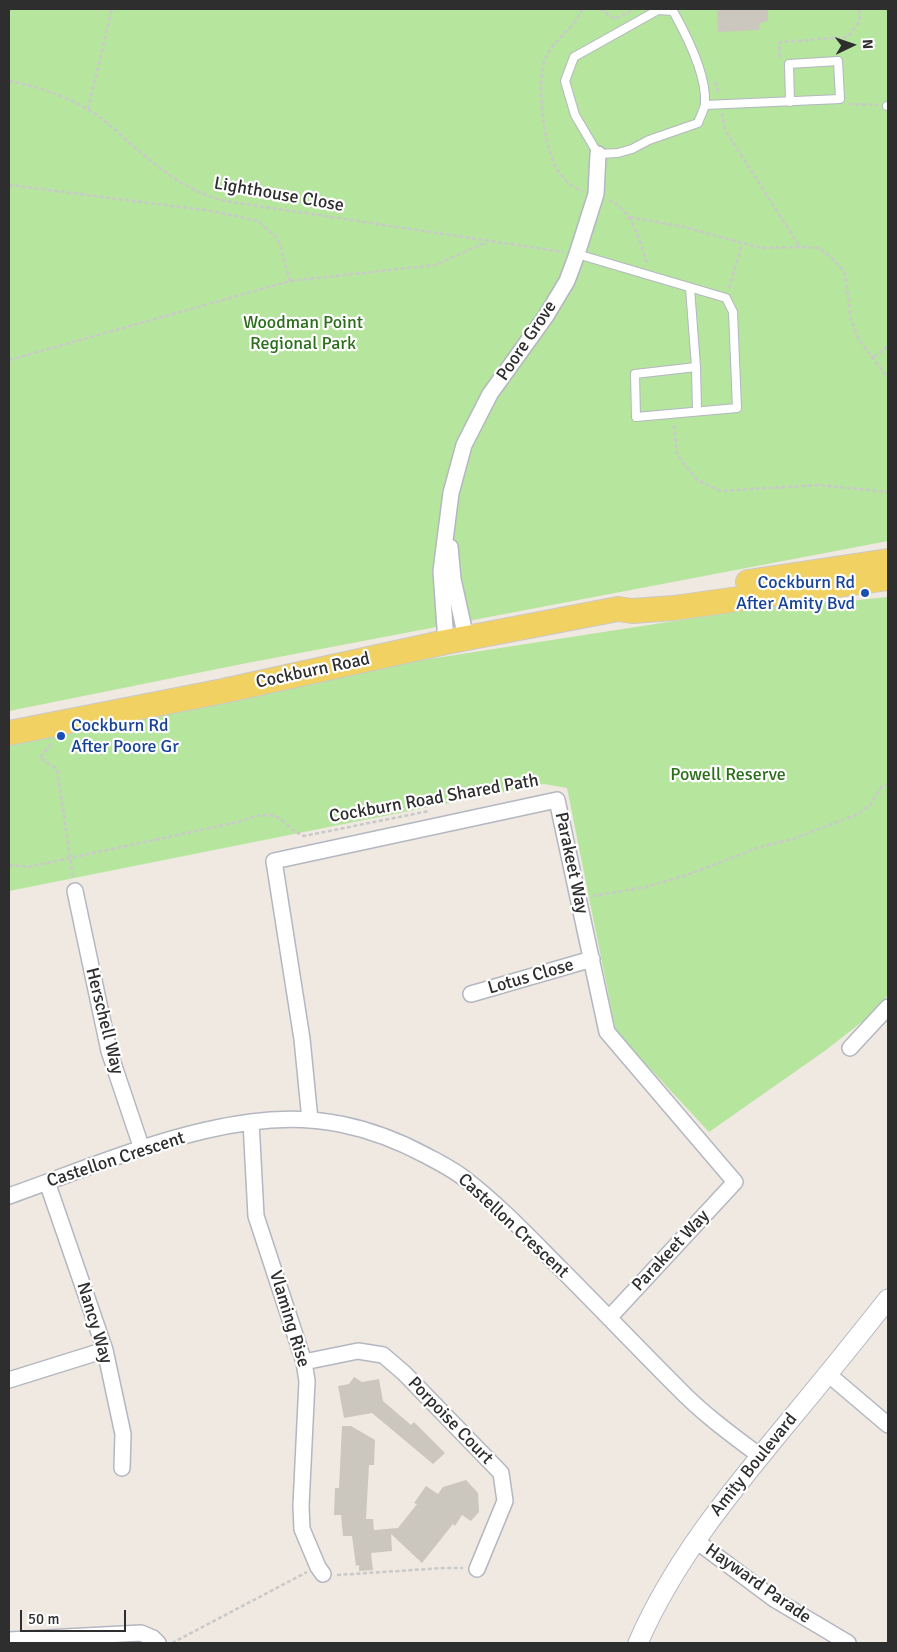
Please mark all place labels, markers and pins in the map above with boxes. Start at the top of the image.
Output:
place label: Cockburn Rd After Amity Bvd [736,572,855,614]
marker: Cockburn Rd After Amity Bvd [859,587,871,599]
place label: Cockburn Rd After Poore Gr [71,715,179,758]
marker: Cockburn Rd After Poore Gr [55,730,67,742]

